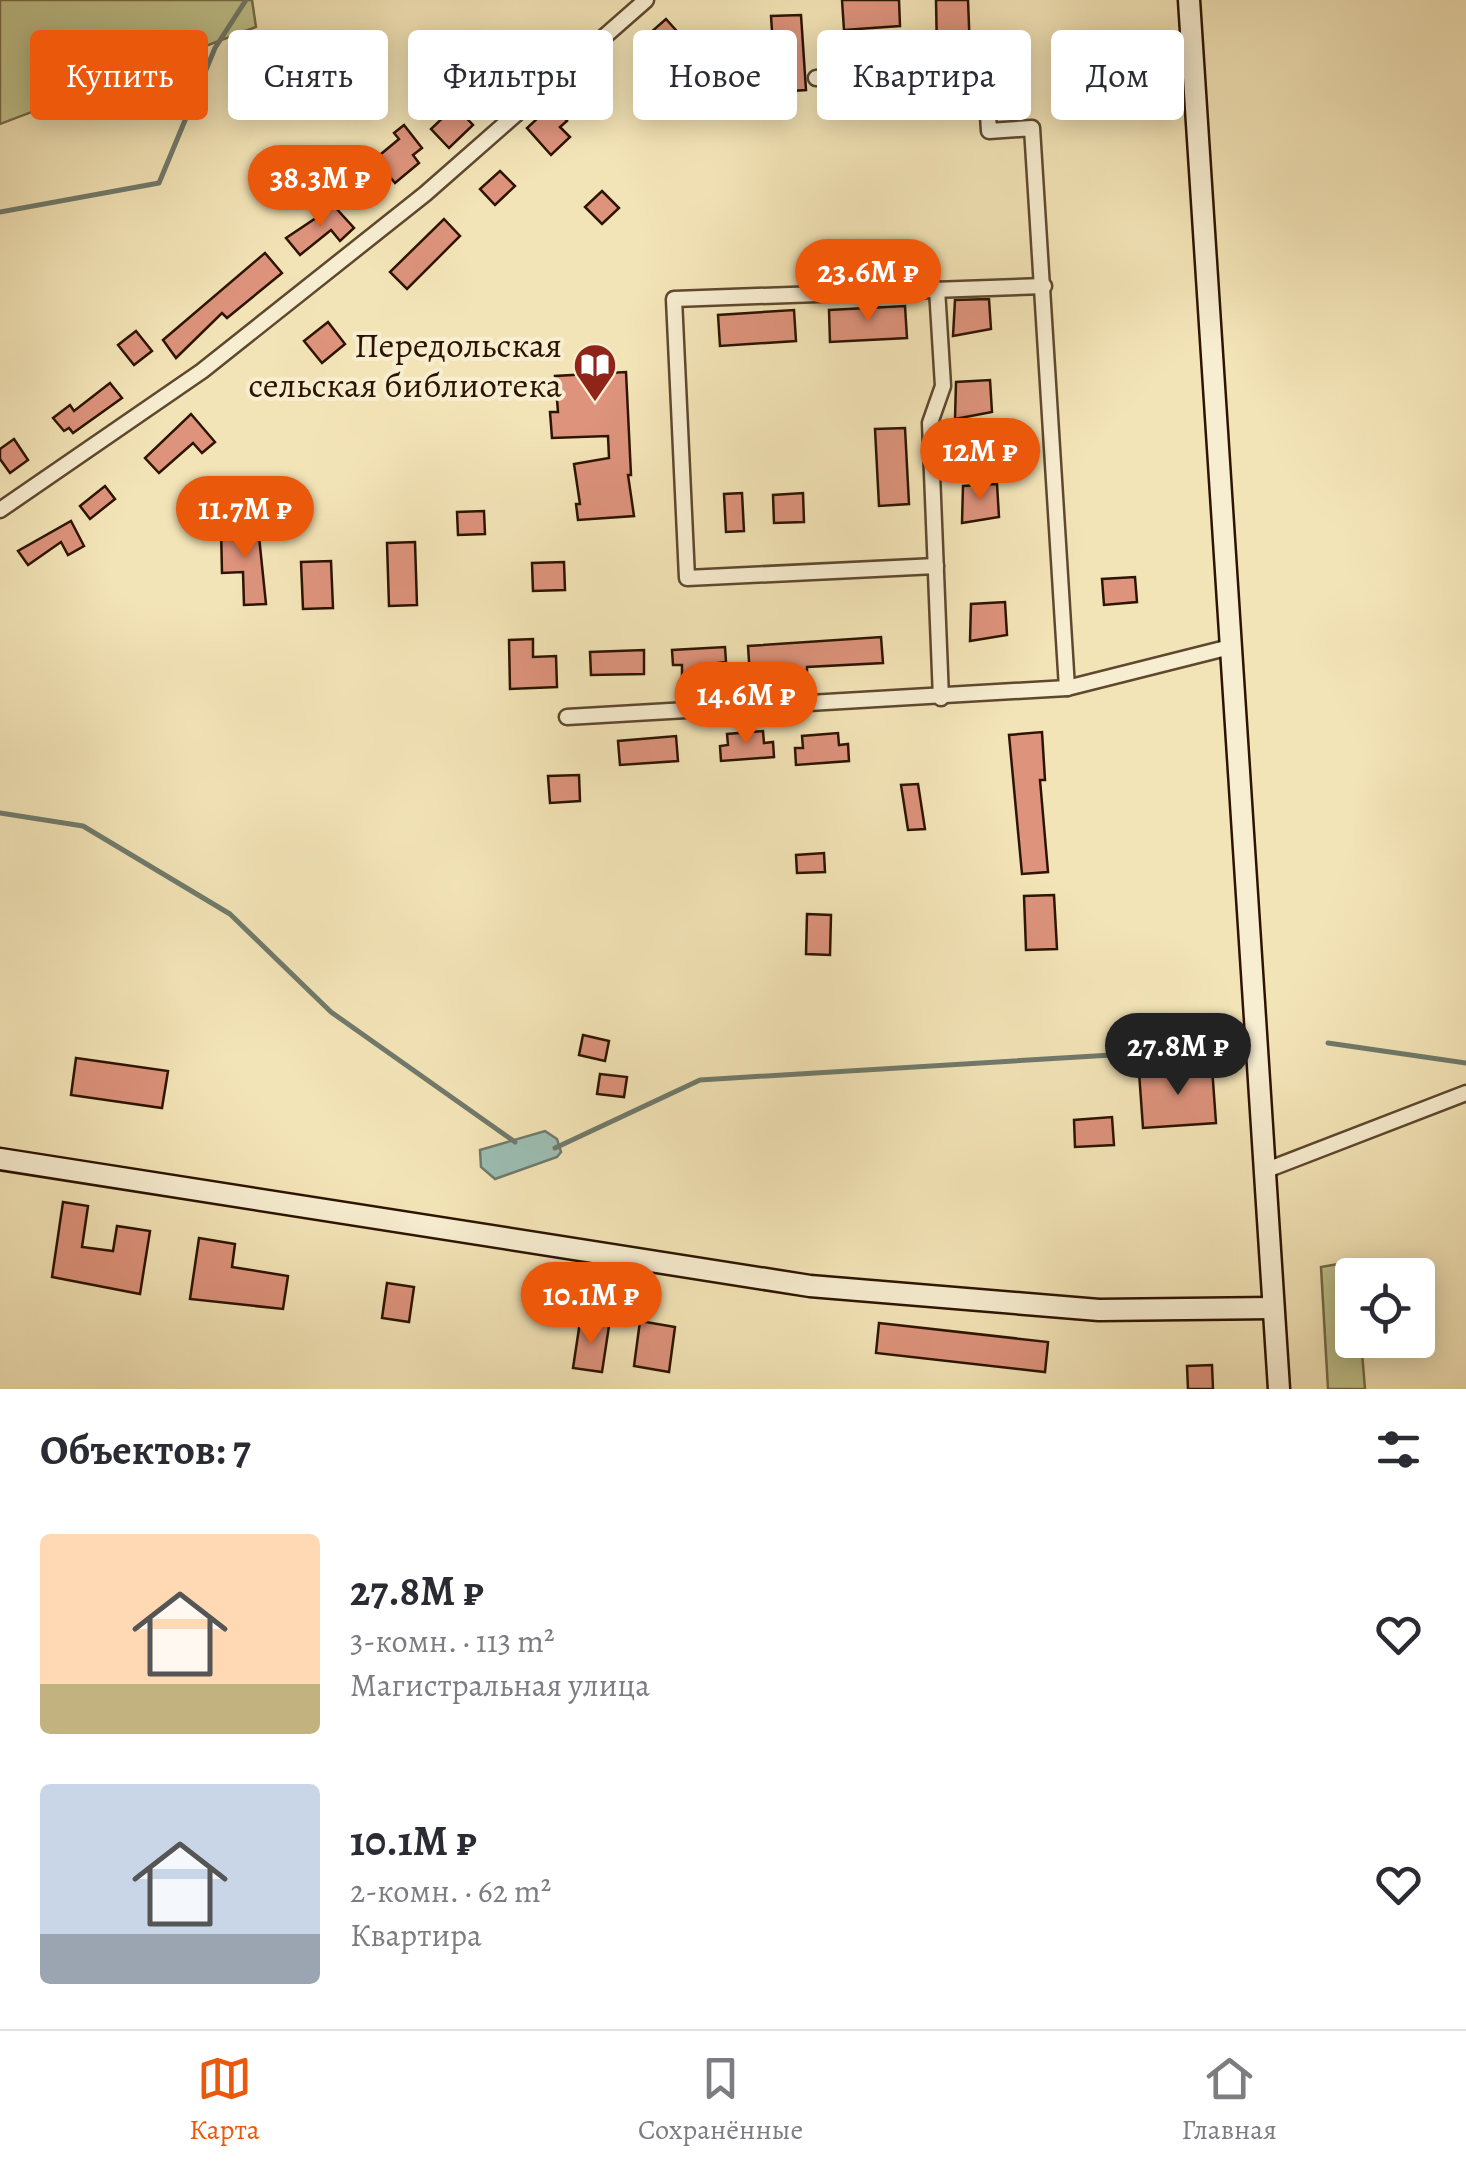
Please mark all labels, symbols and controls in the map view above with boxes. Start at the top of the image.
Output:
chip: Купить [30,30,208,120]
chip: Снять [228,30,388,120]
chip: Фильтры [408,30,613,120]
chip: Новое [633,30,797,120]
chip: Квартира [817,30,1031,120]
chip: Дом [1051,30,1184,120]
pin: 38.3M ₽ [228,145,412,230]
text: 38.3M ₽ [270,155,370,199]
pin: 23.6M ₽ [776,239,960,324]
text: 23.6M ₽ [817,249,919,293]
place label: Передольская сельская библиотека [248,321,562,409]
library icon: Передольская сельская библиотека [572,342,618,403]
pin: 12M ₽ [910,418,1050,503]
text: 12M ₽ [942,428,1018,472]
pin: 11.7M ₽ [153,476,337,561]
text: 11.7M ₽ [198,486,292,530]
pin: 14.6M ₽ [654,662,838,747]
text: 14.6M ₽ [697,672,795,716]
pin: 27.8M ₽ [1086,1013,1270,1098]
text: 27.8M ₽ [1127,1023,1229,1067]
map controls [1335,1258,1435,1358]
button: locate [1335,1258,1435,1358]
pin: 10.1M ₽ [499,1262,683,1347]
text: 10.1M ₽ [543,1272,639,1316]
text: Объектов: 7 [40,1421,251,1478]
icon: filters [1371,1422,1426,1477]
text: 27.8M ₽ [350,1562,484,1619]
icon: home [120,1574,240,1694]
icon: heart [1371,1607,1426,1662]
text: 3-комн. · 113 m² [350,1619,555,1663]
text: Магистральная улица [350,1663,650,1707]
text: 10.1M ₽ [350,1812,477,1869]
icon: home [120,1824,240,1944]
icon: heart [1371,1857,1426,1912]
text: 2-комн. · 62 m² [350,1869,551,1913]
text: Квартира [350,1913,482,1957]
tab: Карта [189,2051,260,2149]
tab: Сохранённые [638,2051,803,2149]
tab: Главная [1182,2051,1277,2149]

